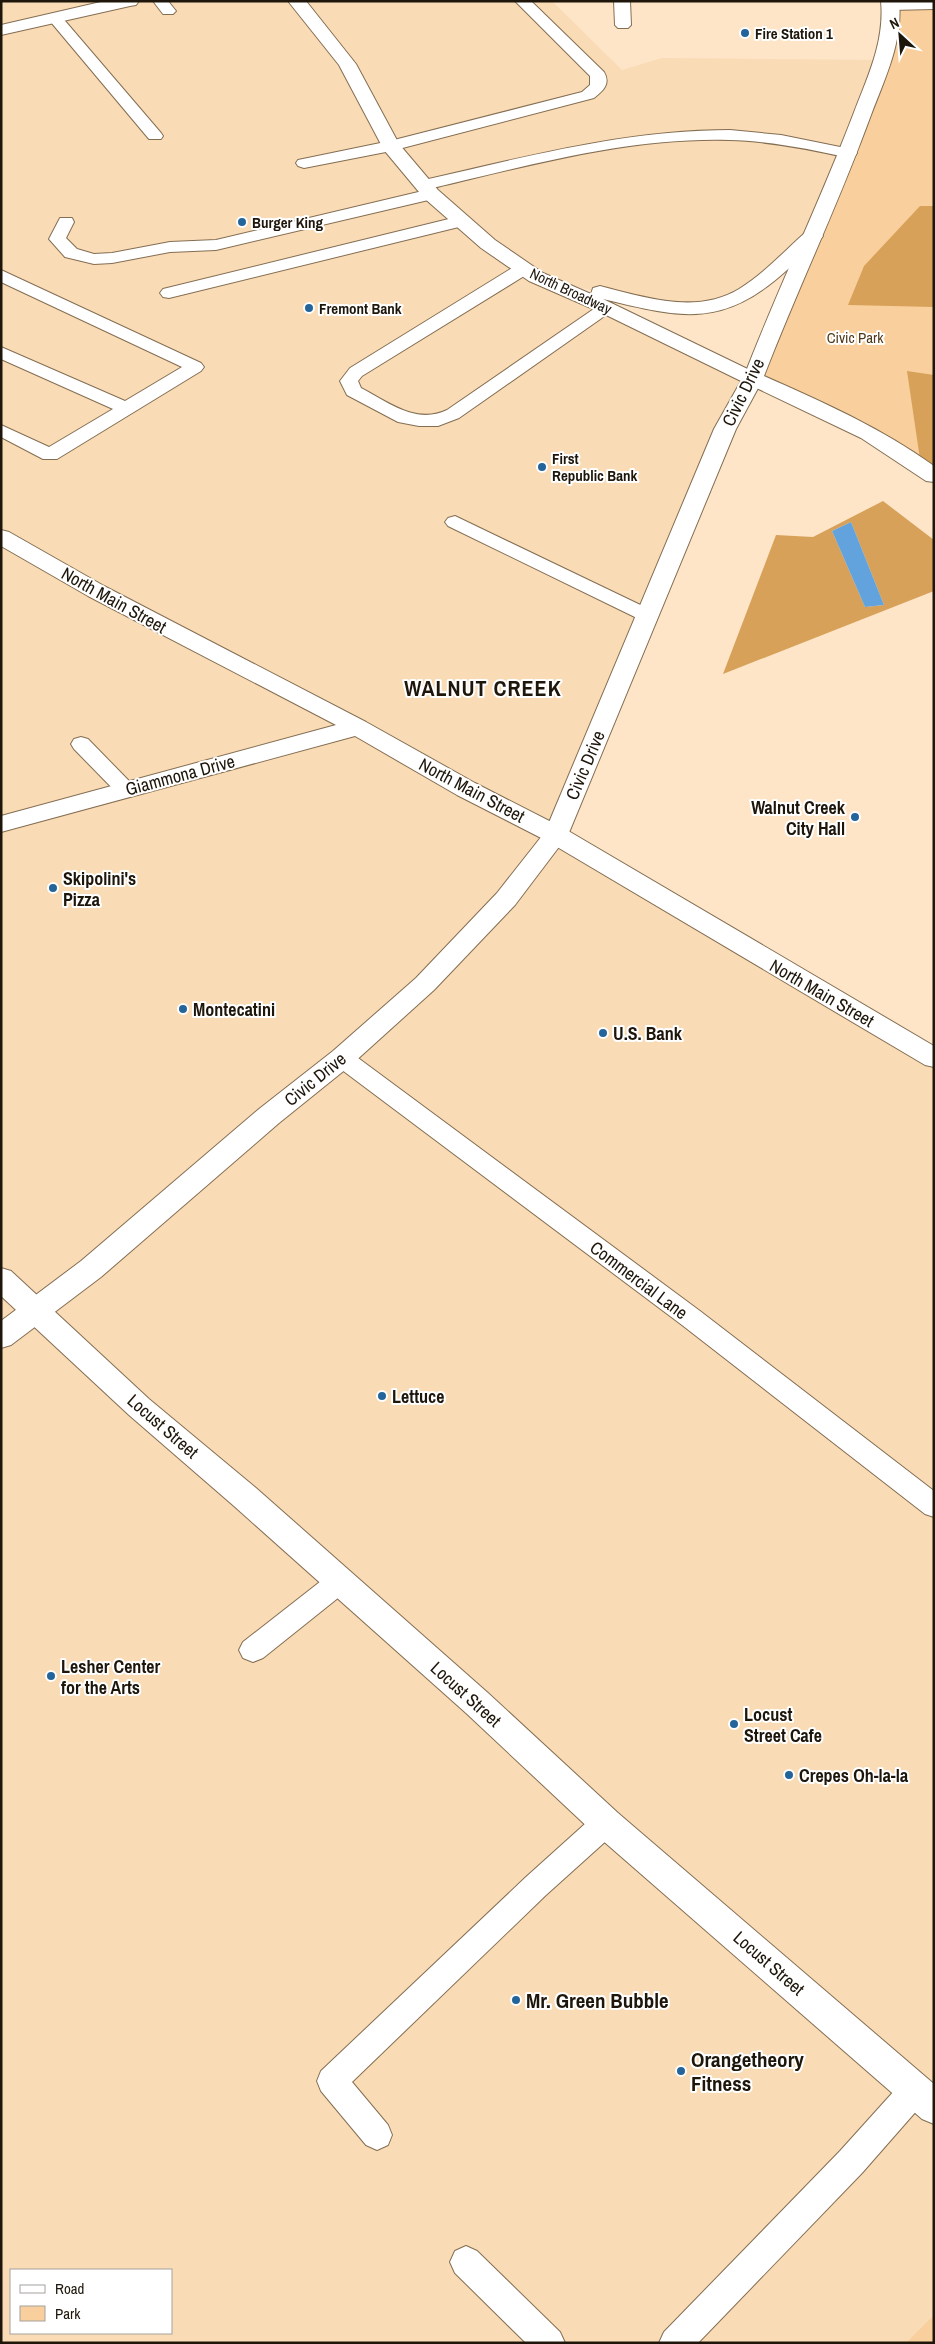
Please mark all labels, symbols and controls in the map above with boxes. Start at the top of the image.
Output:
north arrow [875,10,925,60]
text: N [887,13,902,33]
place label: Fire Station 1 [755,23,833,44]
marker: Fire Station 1 [739,27,751,39]
place label: Burger King [252,212,324,233]
marker: Burger King [236,216,248,228]
street label: North Broadway [527,263,616,320]
place label: Fremont Bank [319,298,402,319]
marker: Fremont Bank [303,302,315,314]
park label: Civic Park [827,327,884,348]
street label: Civic Drive [716,354,770,430]
place label: First Republic Bank [552,448,638,486]
marker: First Republic Bank [536,461,548,473]
street label: North Main Street [57,561,171,639]
district label: WALNUT CREEK [404,673,562,703]
street label: Civic Drive [559,727,611,803]
street label: Giammona Drive [122,748,238,802]
street label: North Main Street [415,752,529,828]
place label: Walnut Creek City Hall [751,795,846,841]
marker: Walnut Creek City Hall [849,811,861,823]
place label: Skipolini's Pizza [63,866,136,912]
marker: Skipolini's Pizza [47,882,59,894]
street label: North Main Street [765,953,879,1033]
place label: Montecatini [193,997,275,1022]
marker: Montecatini [177,1003,189,1015]
place label: U.S. Bank [613,1021,683,1046]
marker: U.S. Bank [597,1027,609,1039]
street label: Civic Drive [279,1046,351,1112]
street label: Commercial Lane [585,1235,693,1325]
place label: Lettuce [392,1384,445,1409]
street label: Locust Street [122,1388,204,1464]
marker: Lettuce [376,1390,388,1402]
place label: Lesher Center for the Arts [61,1654,161,1700]
street label: Locust Street [425,1656,507,1732]
marker: Lesher Center for the Arts [45,1670,57,1682]
place label: Locust Street Cafe [744,1702,822,1748]
marker: Locust Street Cafe [728,1718,740,1730]
place label: Crepes Oh-la-la [799,1763,909,1788]
marker: Crepes Oh-la-la [783,1769,795,1781]
street label: Locust Street [728,1925,810,2001]
place label: Mr. Green Bubble [526,1986,669,2015]
marker: Mr. Green Bubble [510,1994,522,2006]
place label: Orangetheory Fitness [691,2045,804,2098]
marker: Orangetheory Fitness [675,2065,687,2077]
legend [10,2269,172,2334]
text: Road [55,2278,84,2299]
text: Park [55,2303,81,2324]

